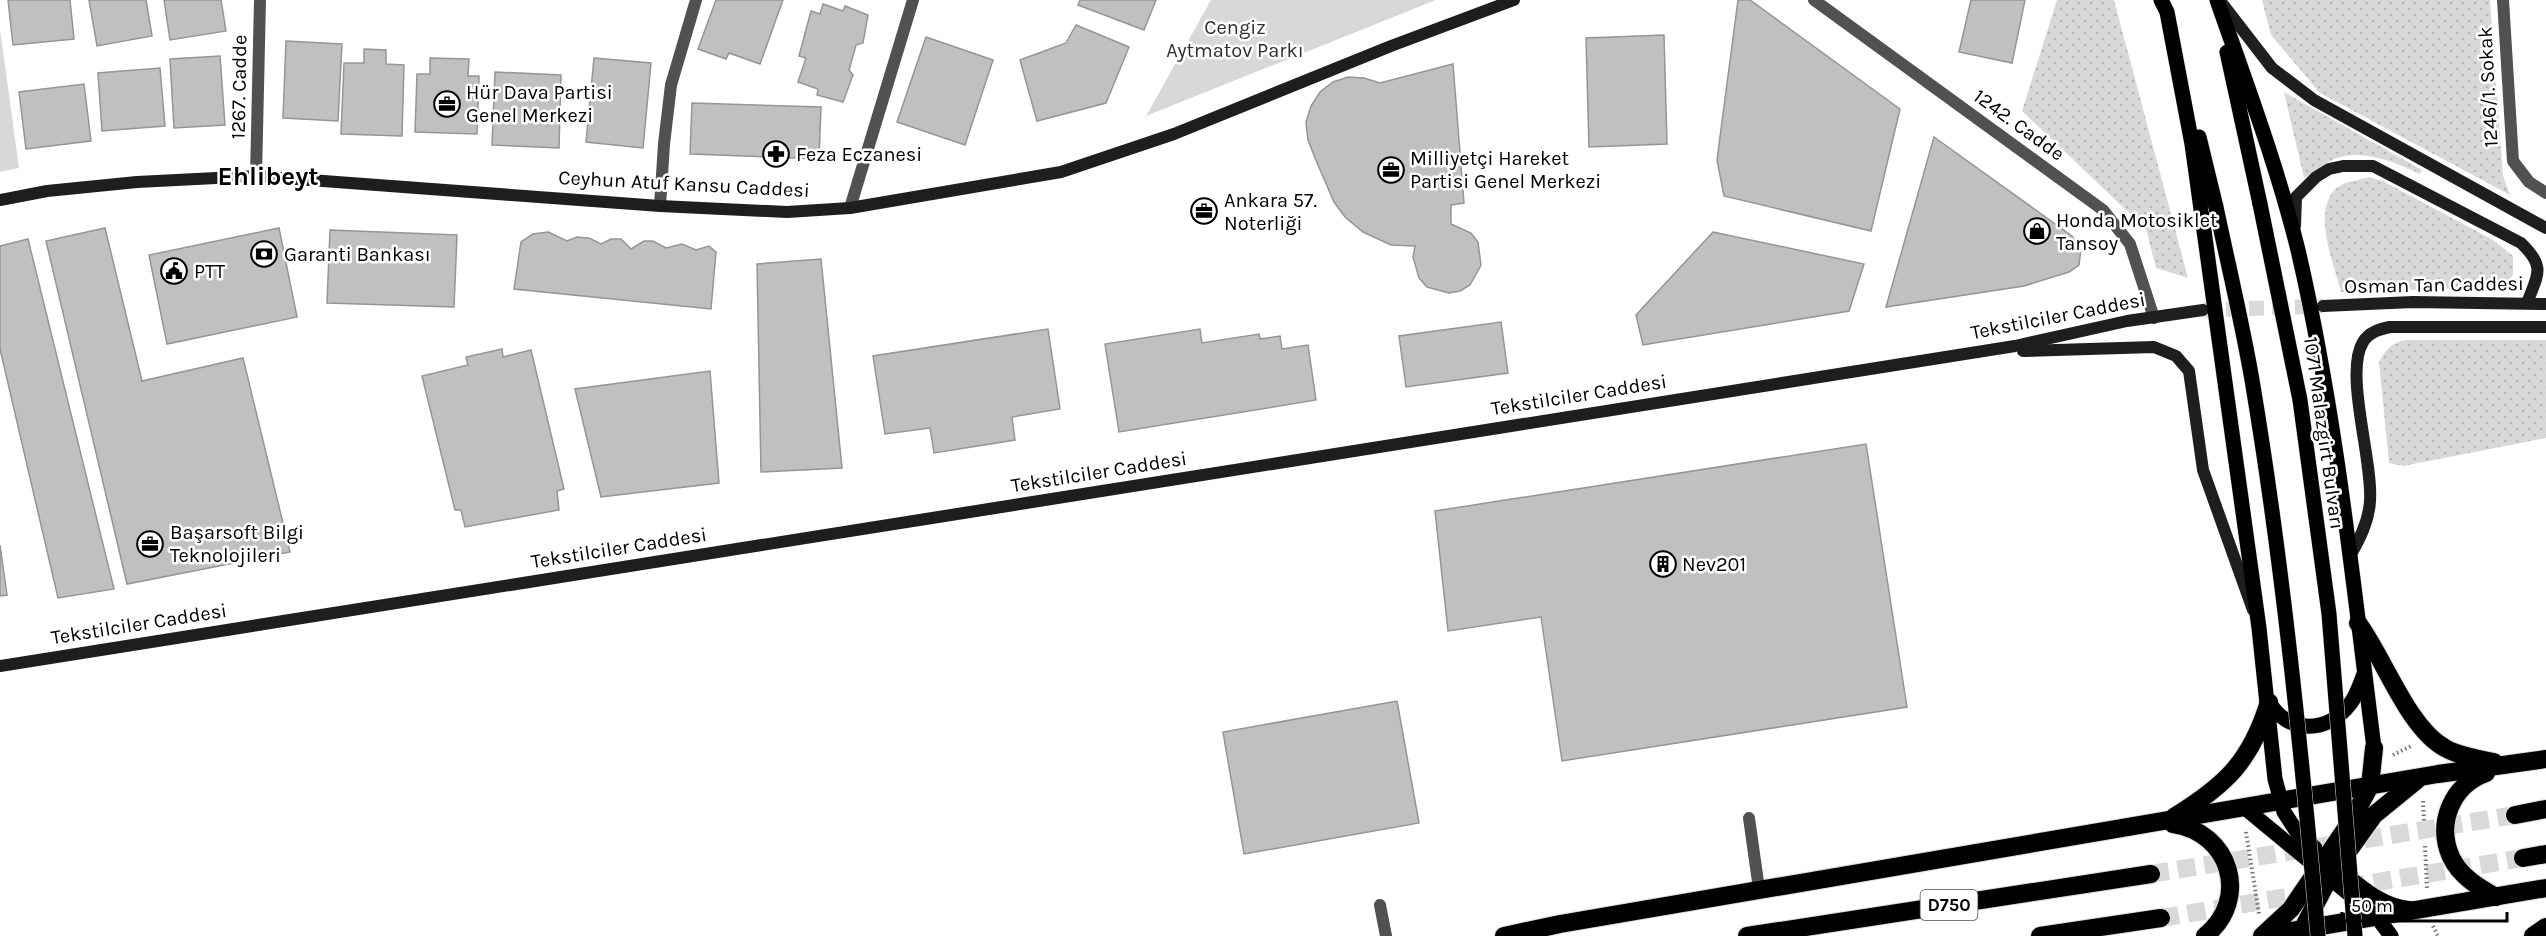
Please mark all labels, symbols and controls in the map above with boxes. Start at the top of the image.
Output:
park label: Cengiz Aytmatov Parkı [1166,16,1304,62]
street label: 1246/1. Sokak [2473,26,2503,148]
street label: 1267. Cadde [227,35,251,139]
place label: Hür Dava Partisi Genel Merkezi [466,81,613,127]
street label: 1242. Cadde [1969,84,2069,166]
office icon: Hür Dava Partisi Genel Merkezi [432,89,462,119]
pharmacy icon: Feza Eczanesi [761,139,791,169]
place label: Feza Eczanesi [796,143,922,166]
place label: Milliyetçi Hareket Partisi Genel Merkezi [1410,147,1601,193]
office icon: Milliyetçi Hareket Partisi Genel Merkezi [1376,155,1406,185]
district label: Ehlibeyt [218,161,318,192]
street label: Ceyhun Atuf Kansu Caddesi [558,166,810,202]
place label: Ankara 57. Noterliği [1224,189,1317,235]
office icon: Ankara 57. Noterliği [1189,196,1219,226]
place label: Honda Motosiklet Tansoy [2056,209,2218,255]
shop icon: Honda Motosiklet Tansoy [2022,216,2052,246]
bank icon: Garanti Bankası [249,239,279,269]
place label: Garanti Bankası [284,243,431,266]
public building icon: PTT [159,256,189,286]
place label: PTT [194,260,225,283]
street label: Osman Tan Caddesi [2344,272,2524,298]
street label: Tekstilciler Caddesi [1969,288,2147,344]
street label: 1071 Malazgirt Bulvarı [2299,335,2349,531]
street label: Tekstilciler Caddesi [1490,370,1668,420]
street label: Tekstilciler Caddesi [1010,447,1188,497]
place label: Başarsoft Bilgi Teknolojileri [170,521,304,567]
street label: Tekstilciler Caddesi [530,523,708,573]
office icon: Başarsoft Bilgi Teknolojileri [135,529,165,559]
building icon: Nev201 [1648,549,1678,579]
place label: Nev201 [1682,553,1746,576]
street label: Tekstilciler Caddesi [50,599,228,649]
scale bar [2342,885,2507,923]
road number: D750 [1920,890,1978,920]
text: 50 m [2351,895,2393,917]

